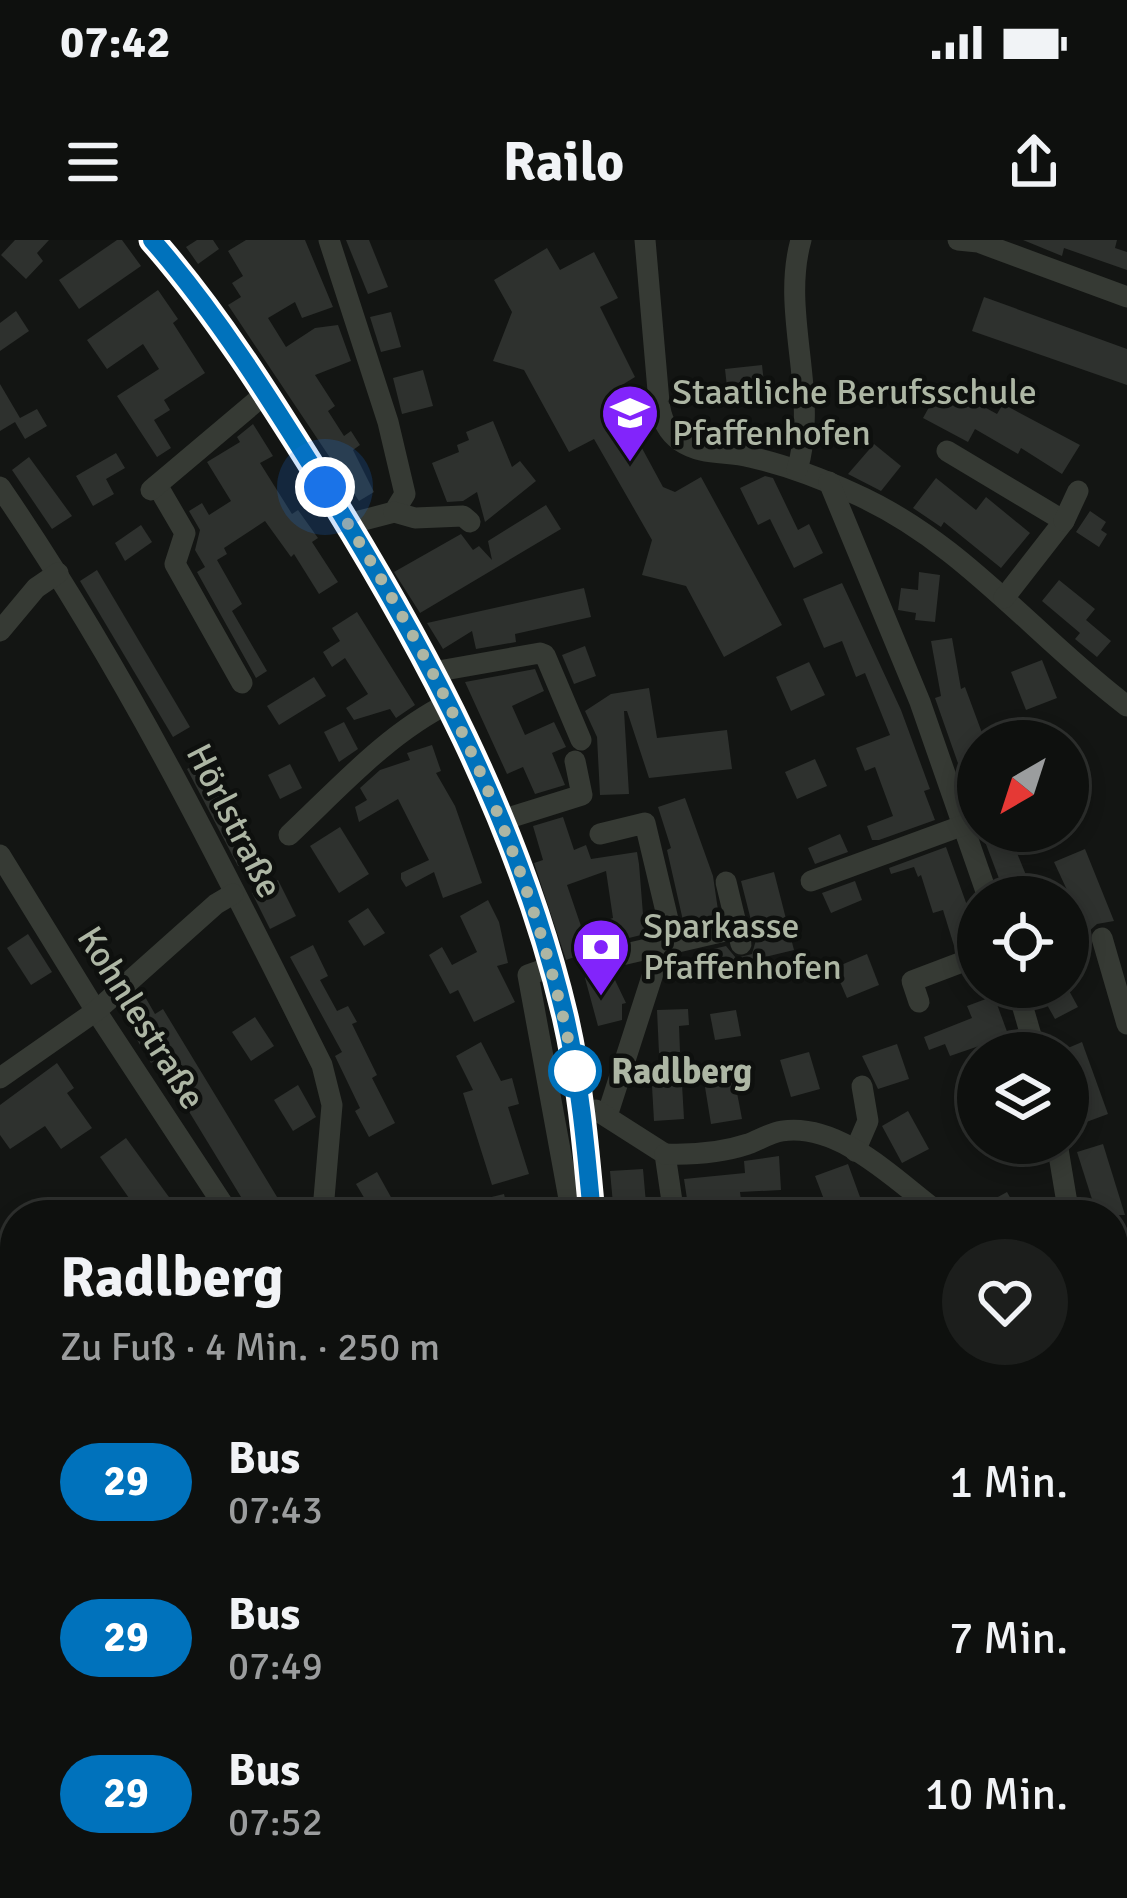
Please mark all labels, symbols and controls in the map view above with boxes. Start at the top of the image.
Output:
text: 07:42 [60,15,170,70]
icon: menu [60,129,126,195]
text: Railo [503,129,624,196]
icon: share [1001,129,1067,195]
place label: Staatliche Berufsschule Pfaffenhofen [672,370,1037,456]
school or university icon: Staatliche Berufsschule Pfaffenhofen [599,382,661,464]
your location [295,457,355,517]
north arrow [957,720,1089,852]
map controls [957,720,1089,1164]
street label: Hörlstraße [176,736,292,906]
button: locate [957,876,1089,1008]
place label: Sparkasse Pfaffenhofen [643,904,842,990]
bank icon: Sparkasse Pfaffenhofen [570,916,632,998]
street label: Kohnlestraße [67,918,215,1118]
button: layers [957,1032,1089,1164]
marker: Radlberg [550,1046,600,1096]
place label: Radlberg [611,1049,752,1094]
button: heart [942,1239,1068,1365]
text: Radlberg [60,1242,284,1313]
text: Zu Fuß · 4 Min. · 250 m [60,1323,440,1371]
text: Bus [228,1431,300,1486]
text: 1 Min. [949,1455,1068,1510]
text: 29 [103,1456,149,1507]
text: 07:43 [228,1486,323,1534]
text: Bus [228,1587,300,1642]
text: 7 Min. [949,1611,1068,1666]
text: 29 [103,1612,149,1663]
text: 07:49 [228,1642,323,1690]
text: Bus [228,1743,300,1798]
text: 10 Min. [925,1767,1068,1822]
text: 29 [103,1768,149,1819]
text: 07:52 [228,1798,323,1846]

